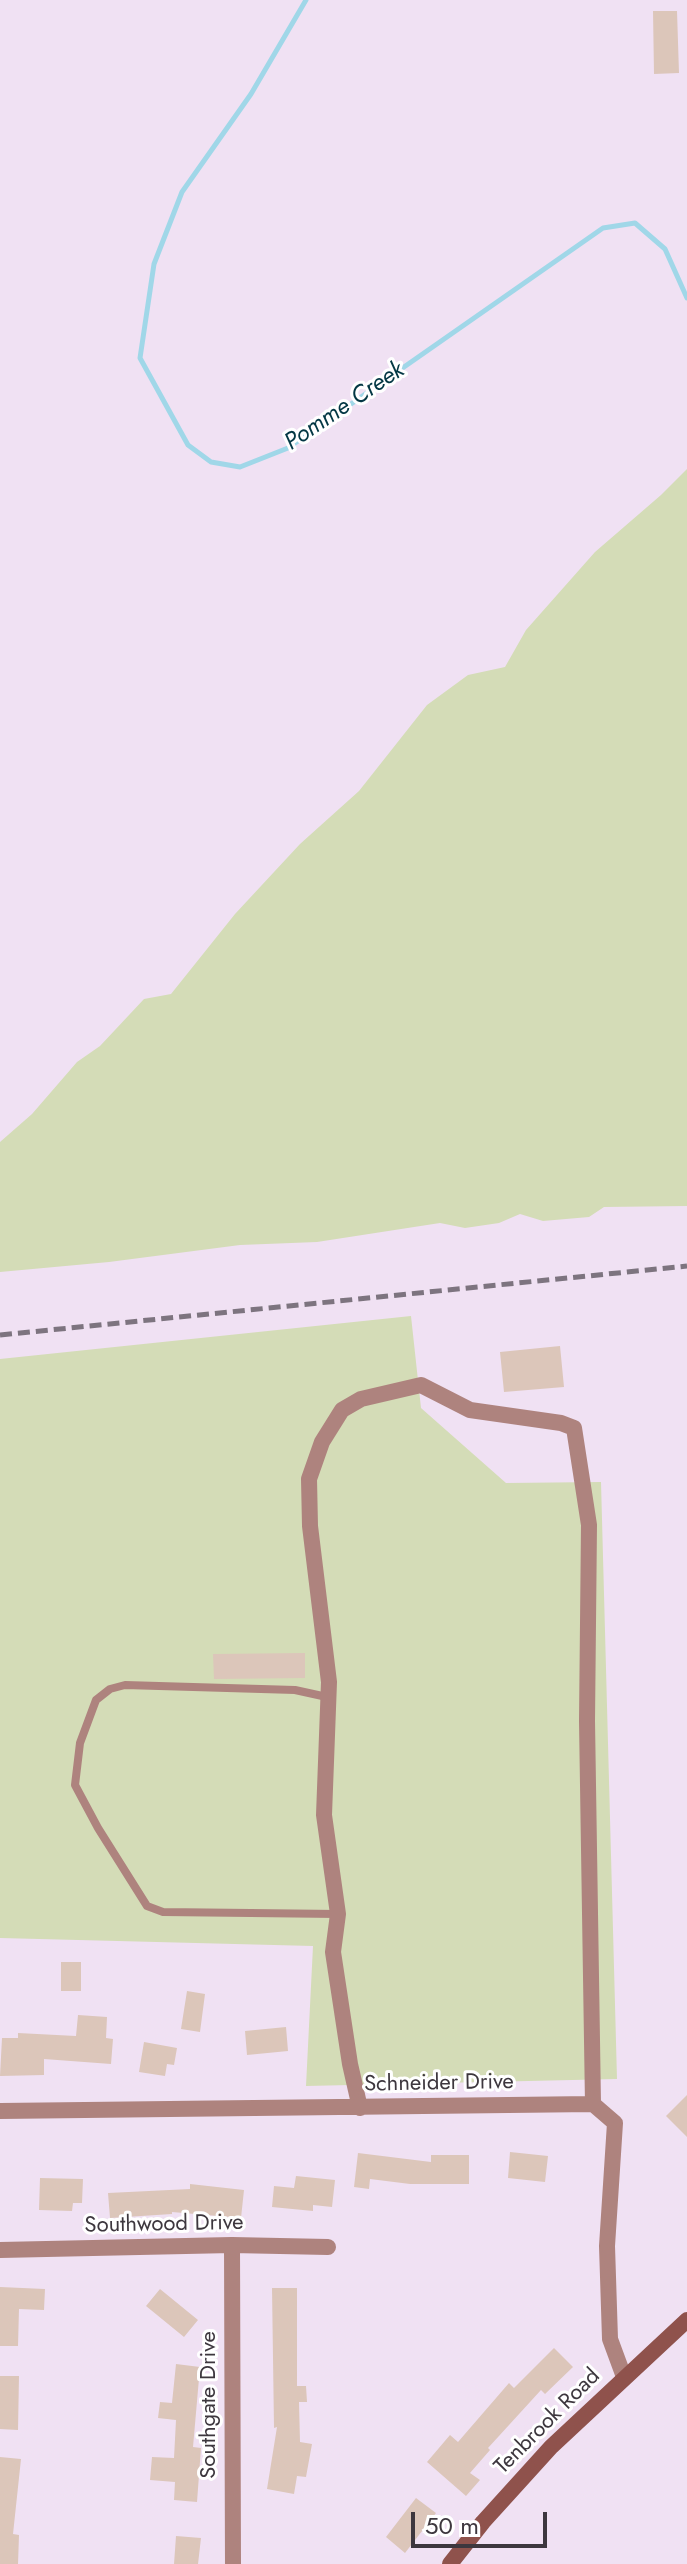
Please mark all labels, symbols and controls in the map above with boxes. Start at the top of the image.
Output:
water label: Pomme Creek [280,356,410,458]
street label: Schneider Drive [364,2069,514,2099]
street label: Southwood Drive [84,2210,244,2240]
street label: Southgate Drive [197,2331,223,2479]
street label: Tenbrook Road [490,2364,606,2480]
scale bar [415,2496,551,2546]
text: 50 m [425,2508,479,2543]

